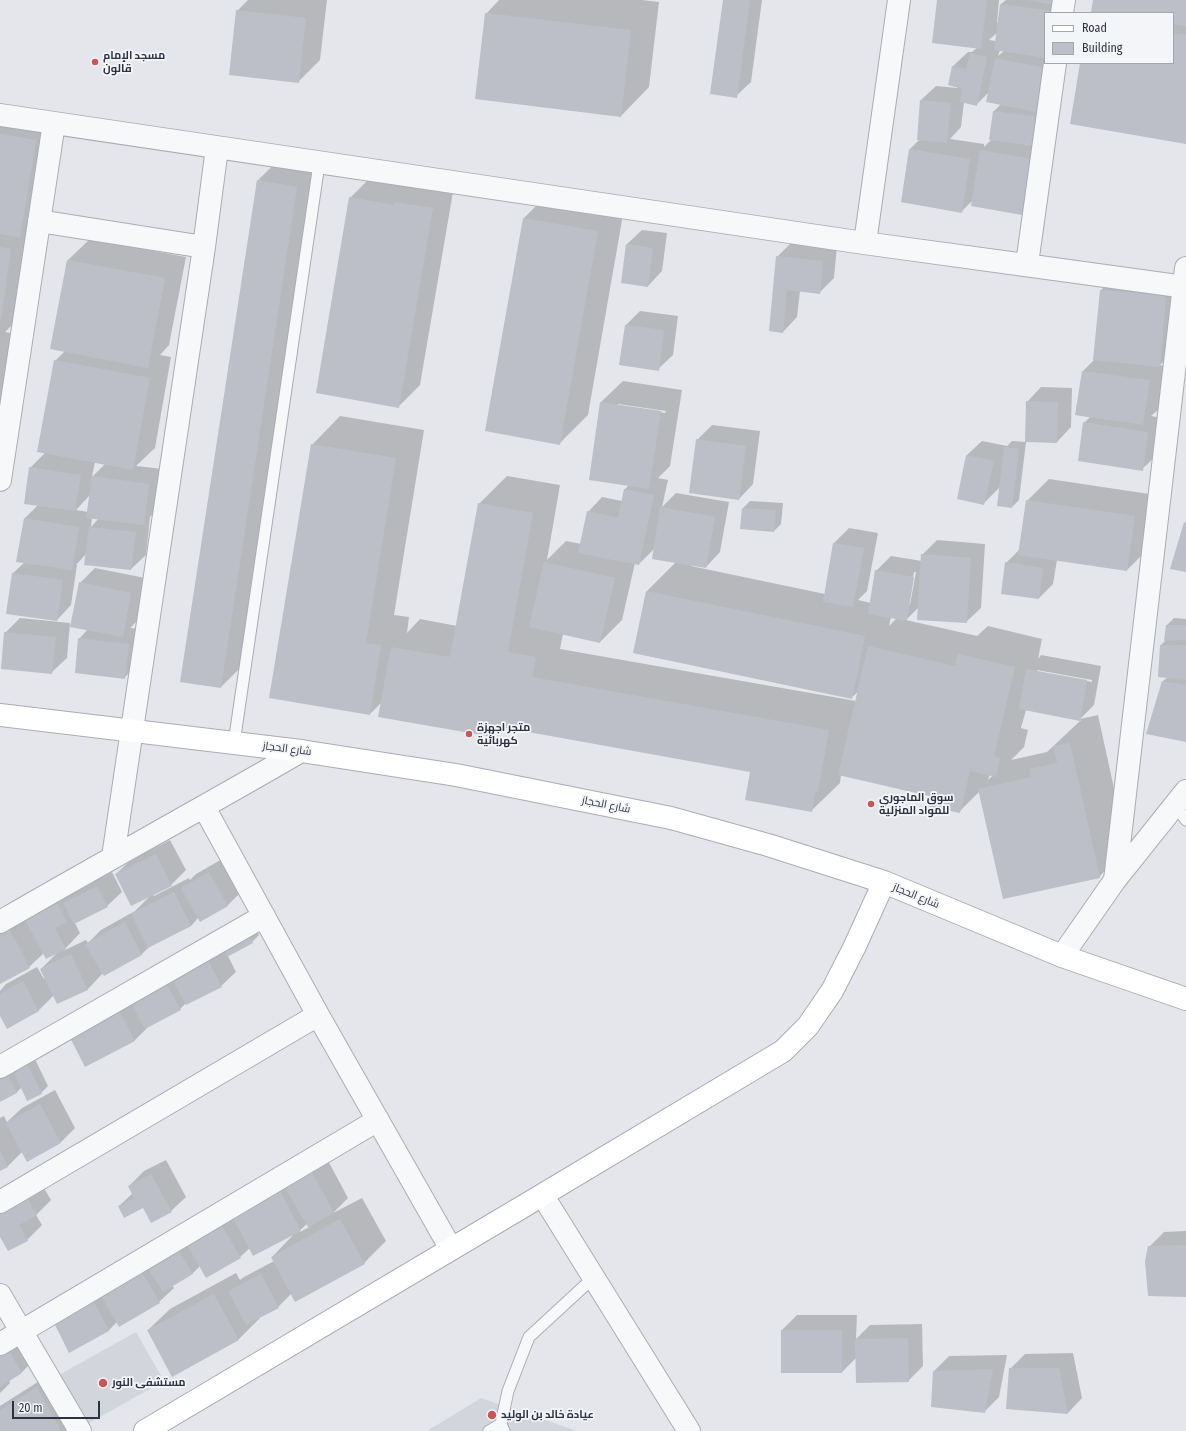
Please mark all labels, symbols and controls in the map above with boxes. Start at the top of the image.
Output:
legend [1044,12,1174,64]
text: Road [1082,21,1107,35]
text: Building [1082,41,1122,55]
place label: مسجد الإمام قالون [103,49,165,75]
marker: مسجد الإمام قالون [90,57,100,67]
place label: متجر اجهزة كهربائية [477,721,530,747]
marker: متجر اجهزة كهربائية [464,729,474,739]
street label: شارع الحجاز [262,739,312,759]
place label: سوق الماجوري للمواد المنزلية [879,791,954,817]
street label: شارع الحجاز [581,794,631,816]
marker: سوق الماجوري للمواد المنزلية [866,799,876,809]
street label: شارع الحجاز [891,881,941,911]
place label: مستشفى النور [112,1376,186,1390]
marker: مستشفى النور [97,1377,109,1389]
scale bar [14,1393,102,1419]
text: 20 m [19,1401,43,1415]
place label: عيادة خالد بن الوليد [501,1408,594,1422]
marker: عيادة خالد بن الوليد [486,1409,498,1421]

